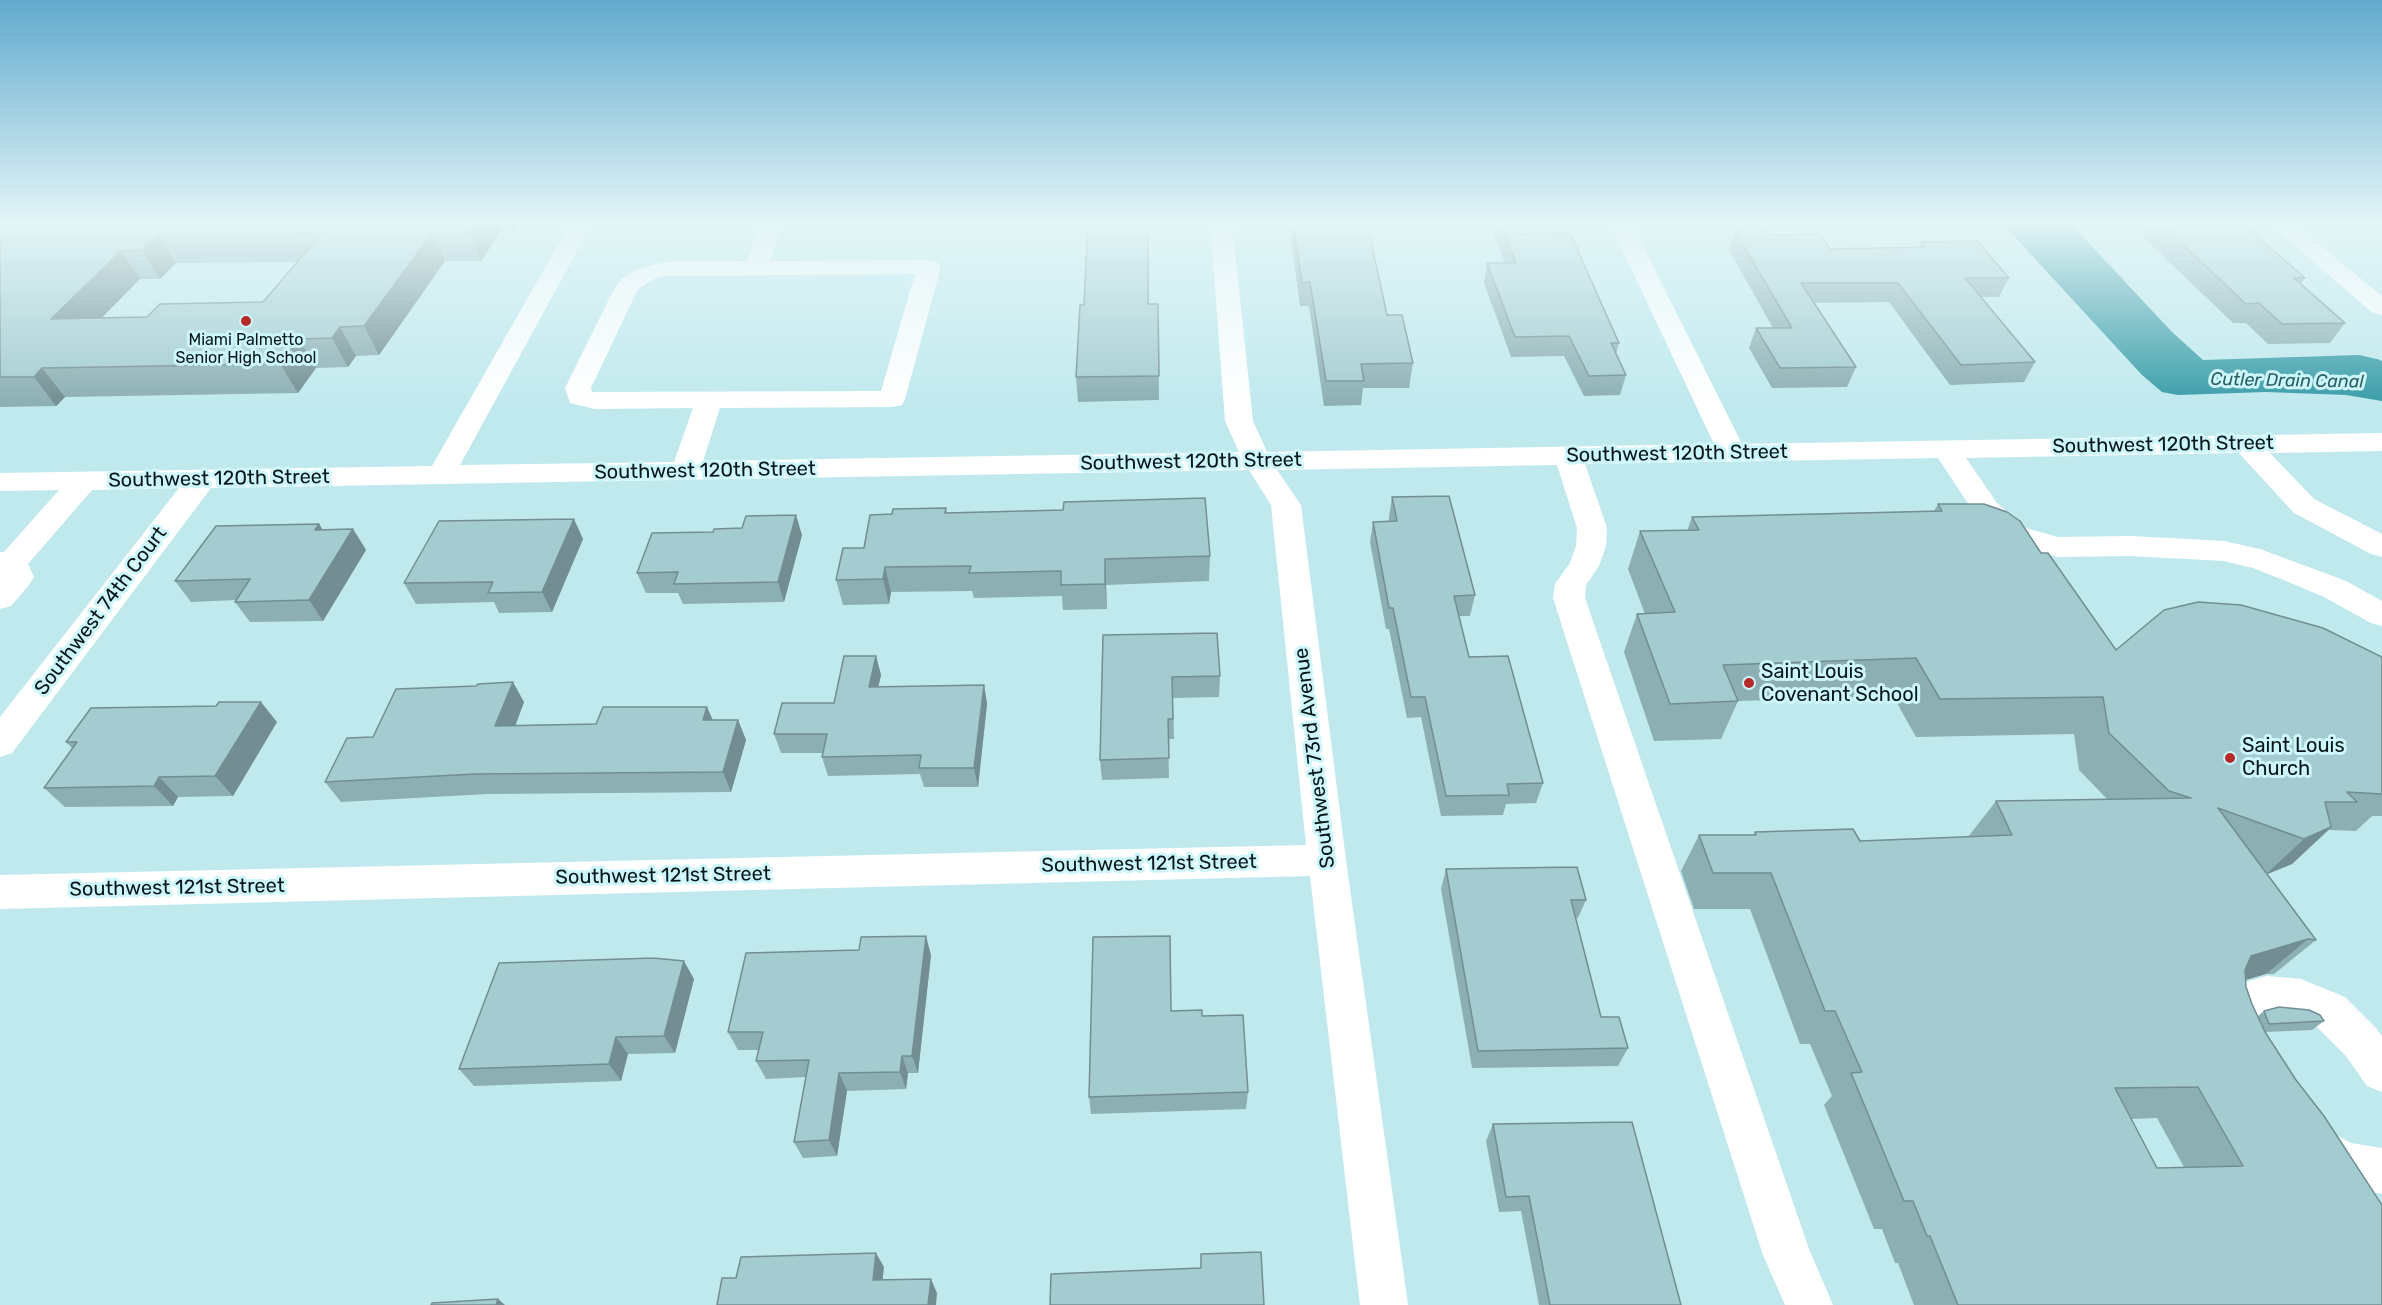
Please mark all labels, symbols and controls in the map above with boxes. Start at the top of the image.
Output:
marker: Miami Palmetto Senior High School [239,314,253,328]
place label: Miami Palmetto Senior High School [176,330,316,368]
water label: Cutler Drain Canal [2210,369,2364,393]
street label: Southwest 120th Street [2052,431,2274,459]
street label: Southwest 120th Street [1566,440,1788,468]
street label: Southwest 120th Street [1080,448,1302,476]
street label: Southwest 120th Street [594,457,816,485]
street label: Southwest 120th Street [108,465,330,493]
street label: Southwest 74th Court [30,522,172,700]
street label: Southwest 73rd Avenue [1290,646,1340,870]
place label: Saint Louis Covenant School [1761,660,1919,707]
marker: Saint Louis Covenant School [1742,676,1756,690]
place label: Saint Louis Church [2242,734,2345,781]
marker: Saint Louis Church [2223,751,2237,765]
street label: Southwest 121st Street [1041,850,1257,878]
street label: Southwest 121st Street [555,862,771,890]
street label: Southwest 121st Street [69,874,285,902]

